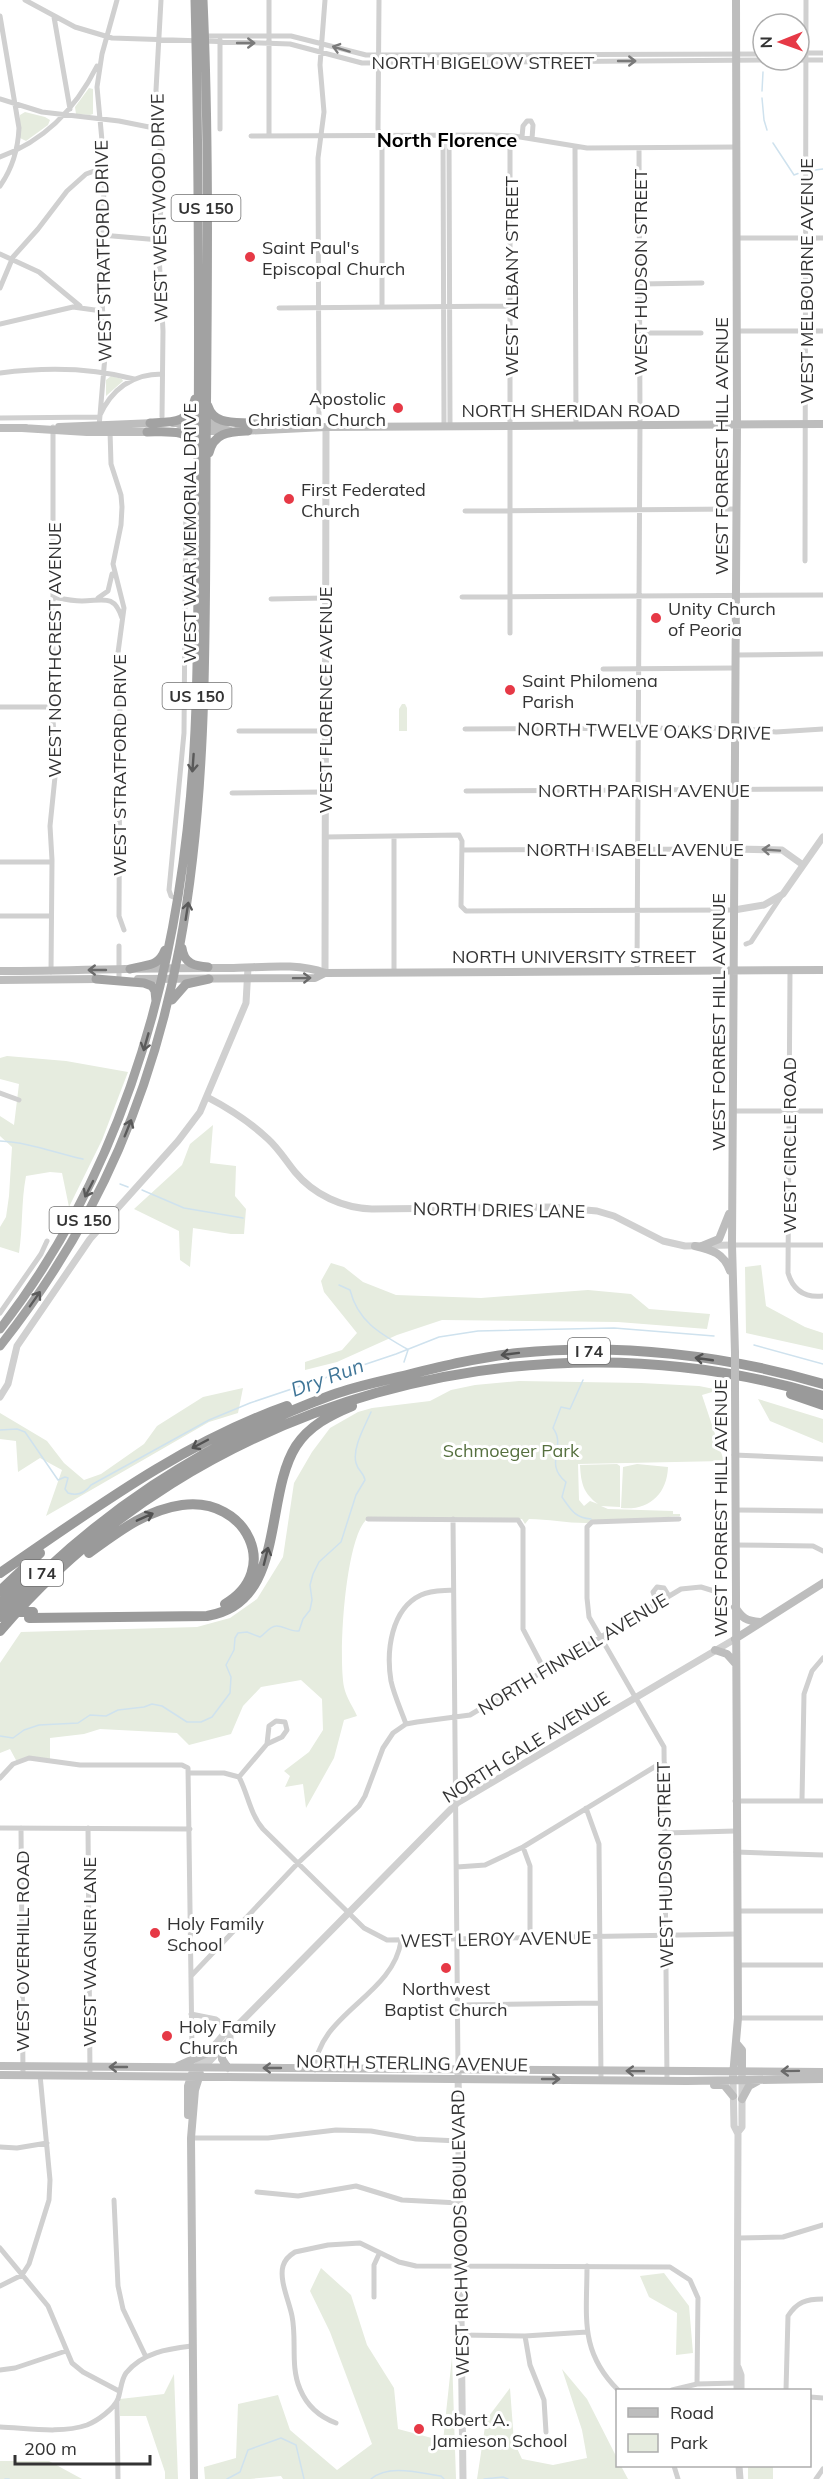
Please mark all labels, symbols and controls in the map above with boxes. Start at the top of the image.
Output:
north arrow [751,12,811,72]
text: N [756,36,776,48]
one-way arrow [235,37,255,49]
one-way arrow [332,43,351,54]
street label: NORTH BIGELOW STREET [372,51,595,74]
one-way arrow [616,55,636,67]
street label: WEST WESTWOOD DRIVE [146,93,172,323]
district label: North Florence [377,127,517,152]
street label: WEST STRATFORD DRIVE [90,140,116,362]
street label: WEST MELBOURNE AVENUE [795,158,818,404]
street label: WEST HUDSON STREET [629,169,652,375]
street label: WEST ALBANY STREET [500,176,523,376]
road number: US 150 [172,195,240,221]
place label: Saint Paul's Episcopal Church [262,236,405,280]
marker: Saint Paul's Episcopal Church [243,250,257,264]
street label: WEST FORREST HILL AVENUE [710,317,733,575]
place label: Apostolic Christian Church [248,387,386,431]
street label: NORTH SHERIDAN ROAD [462,399,680,422]
marker: Apostolic Christian Church [391,401,405,415]
street label: WEST WAR MEMORIAL DRIVE [178,403,201,663]
place label: First Federated Church [301,478,426,522]
marker: First Federated Church [282,492,296,506]
street label: WEST NORTHCREST AVENUE [43,522,66,778]
street label: WEST FLORENCE AVENUE [314,587,337,813]
place label: Unity Church of Peoria [668,597,776,641]
marker: Unity Church of Peoria [649,611,663,625]
street label: WEST STRATFORD DRIVE [108,654,131,876]
place label: Saint Philomena Parish [522,669,658,713]
road number: US 150 [162,683,232,709]
marker: Saint Philomena Parish [503,683,517,697]
street label: NORTH TWELVE OAKS DRIVE [517,717,771,745]
one-way arrow [188,753,199,773]
street label: NORTH PARISH AVENUE [538,779,750,802]
street label: NORTH ISABELL AVENUE [526,838,744,861]
one-way arrow [762,844,781,855]
street label: WEST FORREST HILL AVENUE [707,893,730,1151]
one-way arrow [182,901,193,921]
street label: NORTH UNIVERSITY STREET [452,945,696,968]
one-way arrow [88,964,108,976]
one-way arrow [291,972,311,984]
one-way arrow [140,1032,151,1051]
street label: WEST CIRCLE ROAD [778,1057,801,1233]
one-way arrow [123,1119,134,1138]
one-way arrow [82,1180,94,1198]
street label: NORTH DRIES LANE [413,1197,585,1223]
road number: US 150 [50,1207,118,1233]
one-way arrow [29,1291,41,1307]
road number: I 74 [568,1338,610,1364]
one-way arrow [500,1349,520,1360]
water label: Dry Run [287,1352,367,1402]
one-way arrow [695,1353,715,1364]
street label: WEST FORREST HILL AVENUE [709,1379,732,1637]
one-way arrow [191,1439,209,1450]
park label: Schmoeger Park [443,1439,580,1462]
one-way arrow [136,1511,154,1522]
one-way arrow [260,1547,272,1566]
road number: I 74 [21,1560,63,1586]
street label: NORTH FINNELL AVENUE [474,1588,672,1720]
street label: NORTH GALE AVENUE [438,1686,614,1808]
street label: WEST HUDSON STREET [652,1761,678,1969]
street label: WEST OVERHILL ROAD [11,1850,34,2052]
street label: WEST WAGNER LANE [78,1857,101,2047]
place label: Holy Family School [167,1912,265,1956]
marker: Holy Family School [148,1926,162,1940]
street label: WEST LEROY AVENUE [400,1926,592,1952]
marker: Northwest Baptist Church [439,1961,453,1975]
place label: Northwest Baptist Church [384,1977,508,2021]
place label: Holy Family Church [179,2015,277,2059]
marker: Holy Family Church [160,2029,174,2043]
street label: NORTH STERLING AVENUE [296,2049,528,2077]
one-way arrow [108,2061,128,2073]
one-way arrow [263,2062,283,2074]
one-way arrow [626,2065,646,2077]
one-way arrow [781,2065,801,2077]
one-way arrow [541,2073,561,2085]
street label: WEST RICHWOODS BOULEVARD [446,2089,474,2377]
legend [616,2389,811,2467]
text: Road [670,2401,714,2424]
place label: Robert A. Jamieson School [431,2408,568,2452]
marker: Robert A. Jamieson School [412,2422,426,2436]
scale bar [15,2428,150,2466]
text: Park [670,2431,709,2454]
text: 200 m [24,2437,77,2460]

